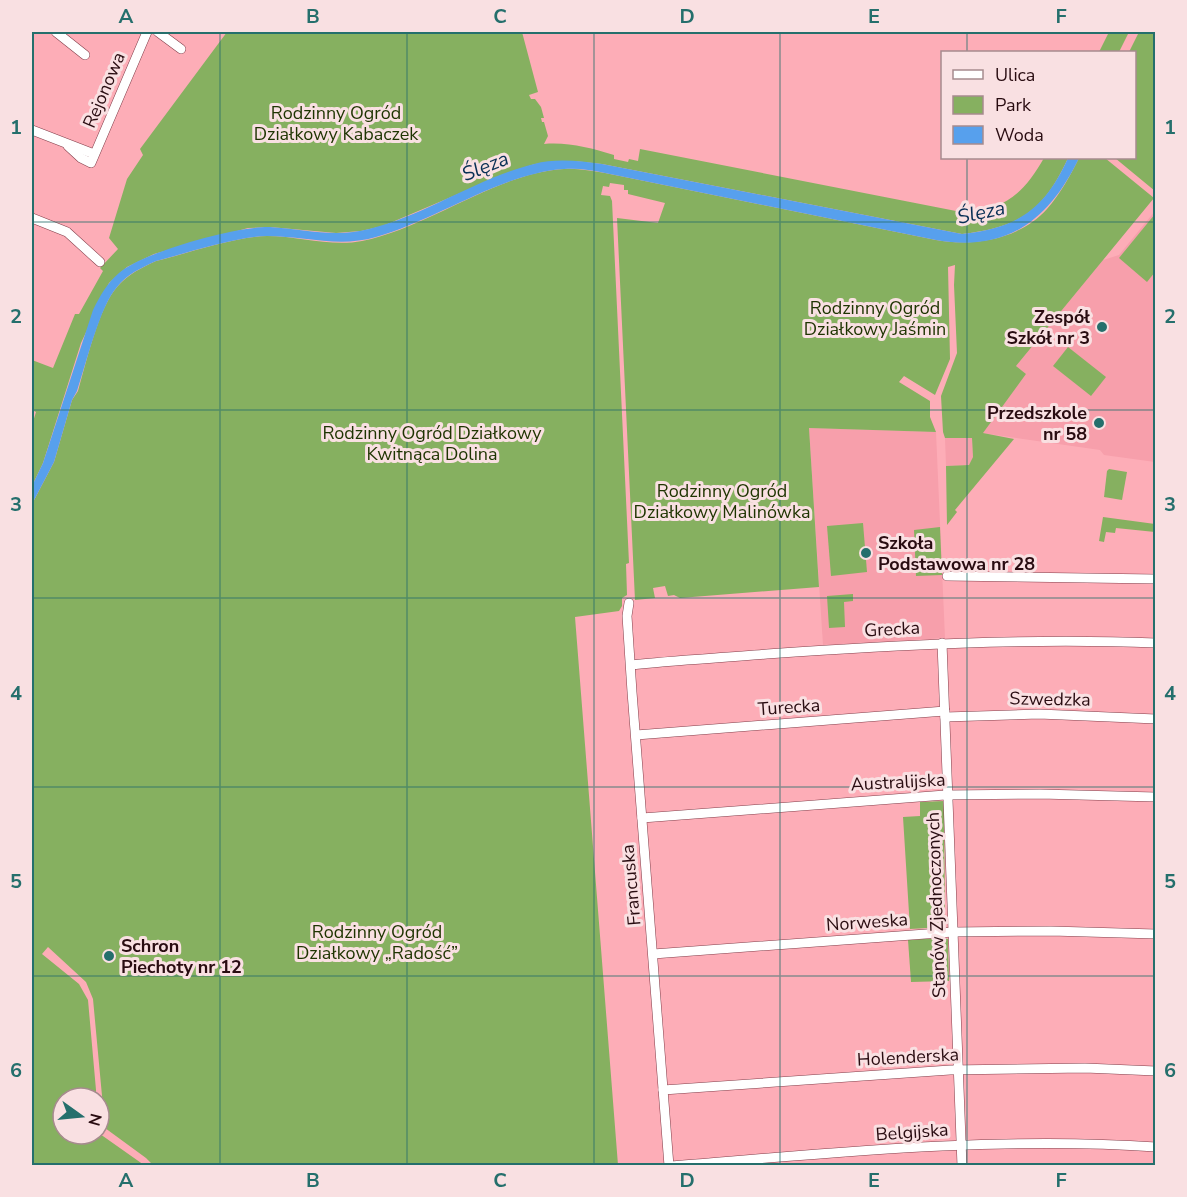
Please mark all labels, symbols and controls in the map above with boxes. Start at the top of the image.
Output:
text: A [119,3,134,30]
text: B [306,3,320,30]
text: C [493,3,507,30]
text: D [679,3,695,30]
text: E [868,3,880,30]
text: F [1055,3,1067,30]
street label: Rejonowa [77,48,131,132]
legend [941,51,1136,159]
text: Ulica [995,63,1035,87]
text: Park [995,93,1032,117]
park label: Rodzinny Ogród Działkowy Kabaczek [254,101,419,146]
text: 1 [10,114,22,141]
text: 1 [1164,114,1176,141]
text: Woda [995,123,1044,147]
water label: Ślęza [458,145,513,188]
water label: Ślęza [955,194,1008,231]
park label: Rodzinny Ogród Działkowy Jaśmin [804,296,946,341]
text: 2 [10,303,22,330]
text: 2 [1164,303,1176,330]
place label: Zespół Szkół nr 3 [1006,305,1090,350]
marker: Zespół Szkół nr 3 [1095,320,1109,334]
place label: Przedszkole nr 58 [987,401,1087,446]
marker: Przedszkole nr 58 [1092,416,1106,430]
park label: Rodzinny Ogród Działkowy Kwitnąca Dolina [322,421,542,466]
park label: Rodzinny Ogród Działkowy Malinówka [634,479,810,524]
text: 3 [10,491,22,518]
text: 3 [1164,491,1176,518]
place label: Szkoła Podstawowa nr 28 [878,531,1035,576]
marker: Szkoła Podstawowa nr 28 [859,546,873,560]
street label: Grecka [864,616,920,642]
text: 4 [10,680,22,707]
text: 4 [1164,680,1176,707]
street label: Szwedzka [1009,686,1091,712]
street label: Turecka [757,693,821,721]
street label: Australijska [850,768,946,796]
street label: Stanów Zjednoczonych [921,812,951,998]
street label: Francuska [616,843,646,927]
text: 5 [10,868,22,895]
text: 5 [1164,868,1176,895]
street label: Norweska [825,907,909,937]
park label: Rodzinny Ogród Działkowy „Radość” [296,920,458,965]
place label: Schron Piechoty nr 12 [121,934,242,979]
marker: Schron Piechoty nr 12 [102,949,116,963]
street label: Holenderska [856,1042,960,1072]
text: 6 [10,1057,22,1084]
text: 6 [1164,1057,1176,1084]
north arrow [51,1086,111,1146]
text: N [82,1111,107,1128]
street label: Belgijska [875,1117,949,1147]
text: A [119,1167,134,1194]
text: B [306,1167,320,1194]
text: C [493,1167,507,1194]
text: D [679,1167,695,1194]
text: E [868,1167,880,1194]
text: F [1055,1167,1067,1194]

